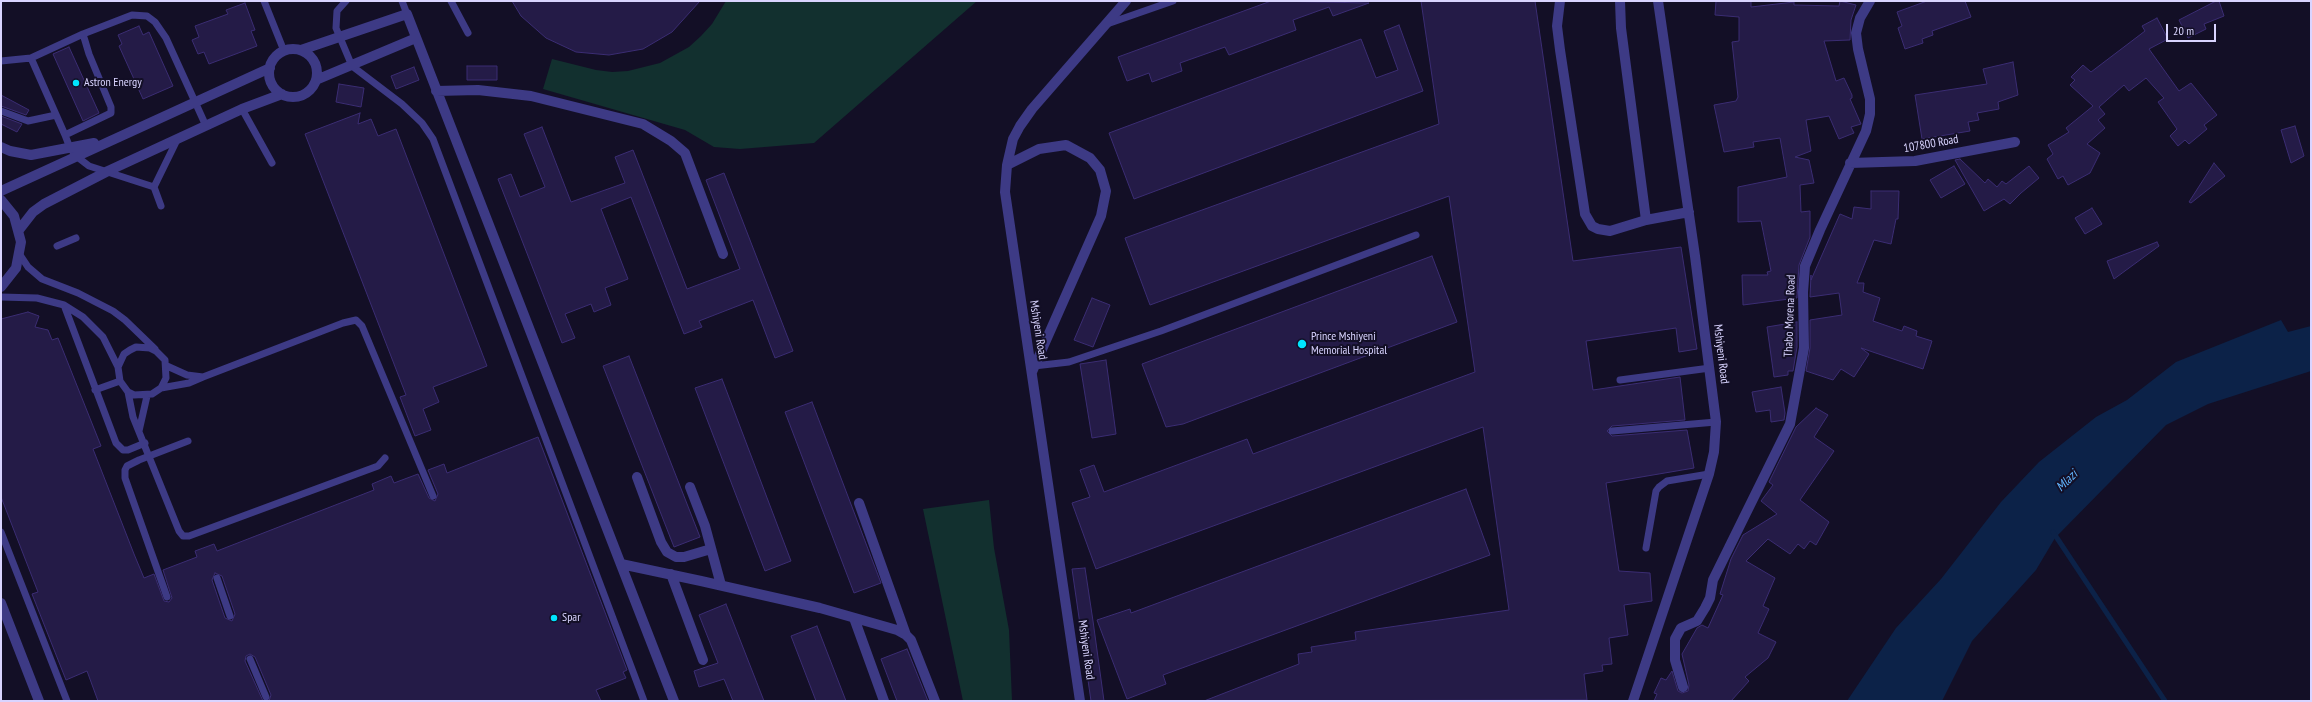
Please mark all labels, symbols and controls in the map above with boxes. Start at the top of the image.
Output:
scale bar [2168,16,2218,42]
text: 20 m [2173,23,2194,38]
place label: Astron Energy [84,76,142,90]
marker: Astron Energy [71,78,81,88]
street label: 107800 Road [1902,132,1960,156]
street label: Thabo Morena Road [1781,275,1799,357]
street label: Mshiyeni Road [1026,299,1050,361]
street label: Mshiyeni Road [1710,323,1732,385]
place label: Prince Mshiyeni Memorial Hospital [1311,330,1387,358]
marker: Prince Mshiyeni Memorial Hospital [1296,338,1308,350]
water label: Mlazi [2053,467,2081,495]
place label: Spar [562,611,580,625]
marker: Spar [549,613,559,623]
street label: Mshiyeni Road [1075,619,1097,681]

